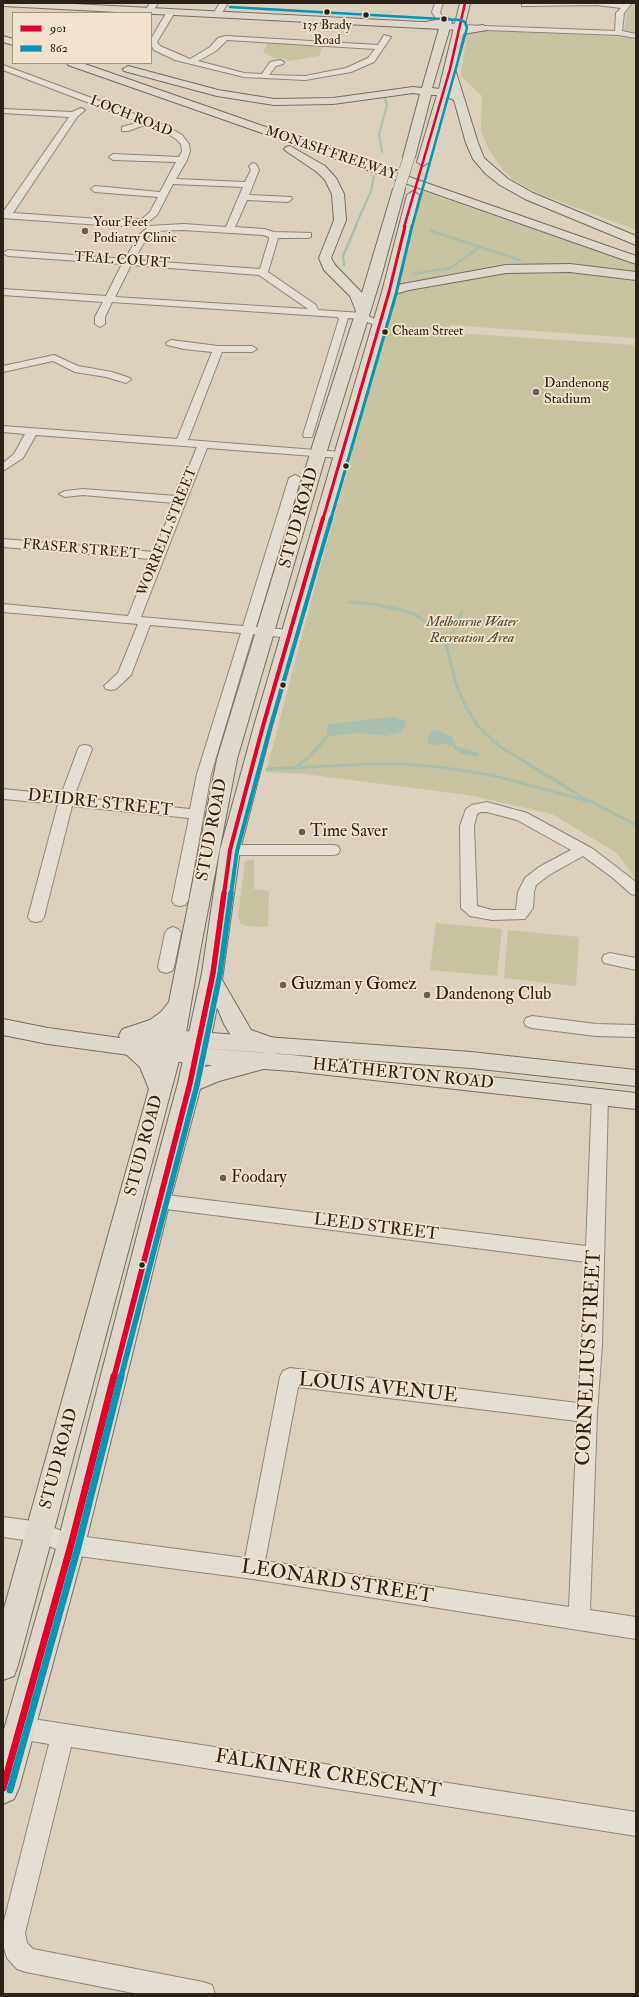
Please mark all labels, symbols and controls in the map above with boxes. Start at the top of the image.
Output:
marker: 135 Brady Road [322,7,332,17]
unlabelled marker [361,10,371,20]
legend [12,12,152,64]
unlabelled marker [439,14,449,24]
place label: 135 Brady Road [303,18,351,49]
text: 901 [50,21,67,36]
text: 862 [50,41,68,56]
street label: LOCH ROAD [87,93,175,141]
street label: MONASH FREEWAY [263,124,399,184]
place label: Your Feet Podiatry Clinic [93,215,177,248]
marker: Your Feet Podiatry Clinic [80,226,90,236]
street label: TEAL COURT [74,249,170,273]
place label: Cheam Street [392,324,463,340]
marker: Cheam Street [380,327,390,337]
place label: Dandenong Stadium [544,376,609,408]
marker: Dandenong Stadium [531,387,541,397]
unlabelled marker [341,461,351,471]
street label: WORRELL STREET [134,465,202,599]
street label: STUD ROAD [276,465,324,571]
street label: FRASER STREET [22,537,140,563]
park label: Melbourne Water Recreation Area [426,615,518,648]
unlabelled marker [278,680,288,690]
street label: STUD ROAD [193,777,233,883]
street label: DEIDRE STREET [26,786,174,822]
place label: Time Saver [310,822,388,842]
marker: Time Saver [297,827,307,837]
place label: Guzman y Gomez [291,975,417,995]
marker: Guzman y Gomez [278,980,288,990]
place label: Dandenong Club [435,985,551,1005]
marker: Dandenong Club [422,990,432,1000]
street label: HEATHERTON ROAD [311,1055,495,1095]
street label: STUD ROAD [122,1093,168,1199]
place label: Foodary [231,1168,287,1188]
marker: Foodary [218,1173,228,1183]
street label: LEED STREET [312,1210,440,1246]
street label: CORNELIUS STREET [572,1250,608,1466]
unlabelled marker [137,1260,147,1270]
street label: LOUIS AVENUE [297,1369,459,1409]
street label: STUD ROAD [37,1406,83,1512]
street label: LEONARD STREET [239,1556,435,1610]
street label: FALKINER CRESCENT [213,1745,443,1805]

